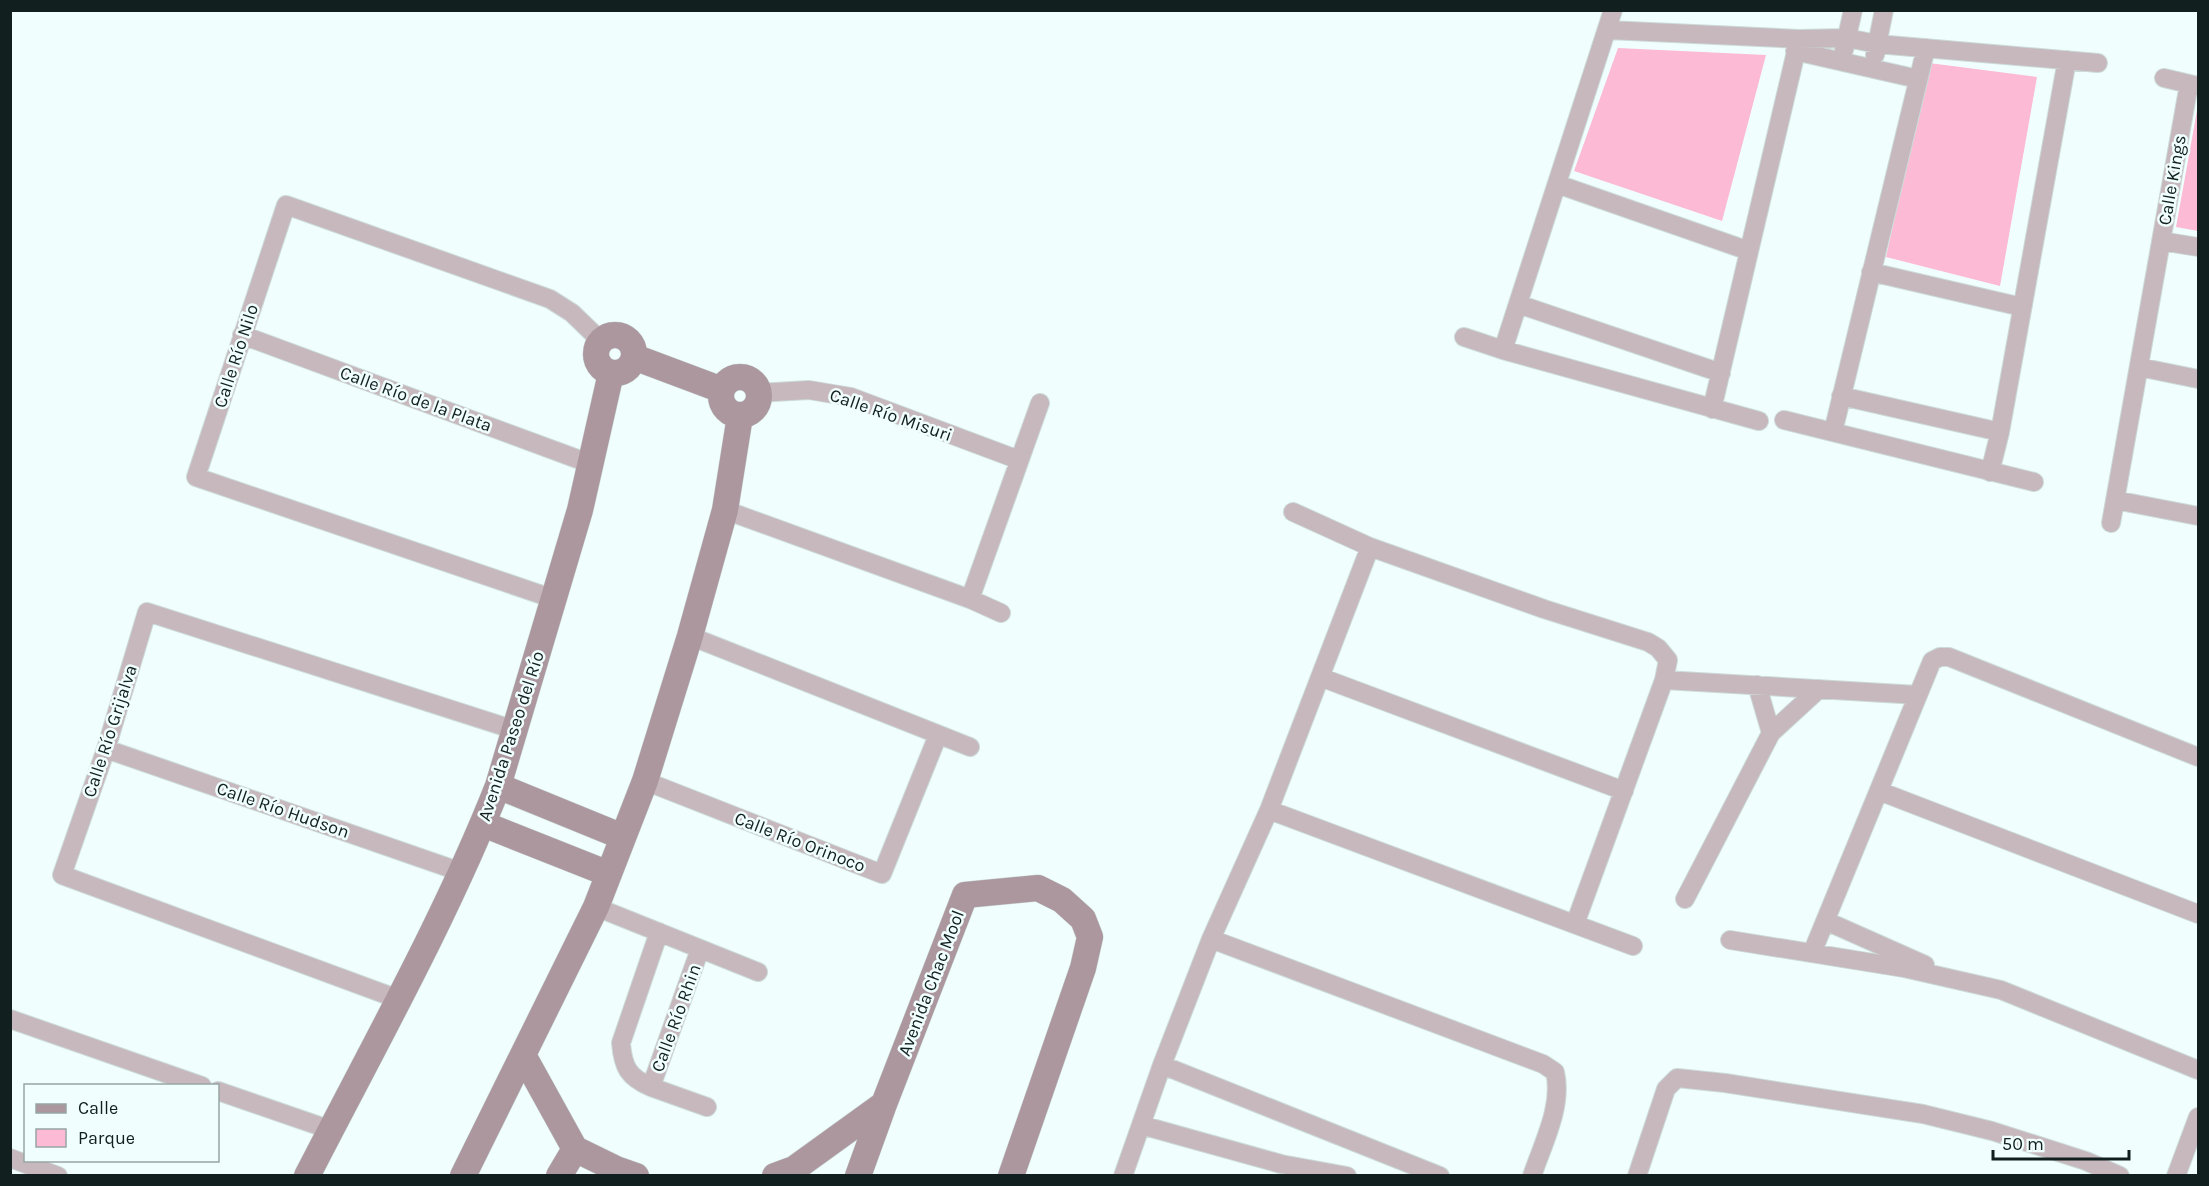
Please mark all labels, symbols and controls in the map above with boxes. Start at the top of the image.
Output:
street label: Calle Kings [2153,133,2191,227]
street label: Calle Río Nilo [209,301,263,411]
street label: Calle Río de la Plata [337,361,495,437]
street label: Calle Río Misuri [827,384,955,446]
street label: Avenida Paseo del Río [473,648,549,824]
street label: Calle Río Grijalva [78,662,142,800]
street label: Calle Río Hudson [214,777,352,843]
street label: Calle Río Orinoco [731,807,869,877]
street label: Avenida Chac Mool [893,907,969,1059]
street label: Calle Río Rhin [646,961,706,1075]
legend [24,1084,219,1162]
text: Calle [78,1097,118,1119]
scale bar [1993,1123,2130,1161]
text: Parque [78,1127,135,1149]
text: 50 m [2002,1133,2044,1155]

